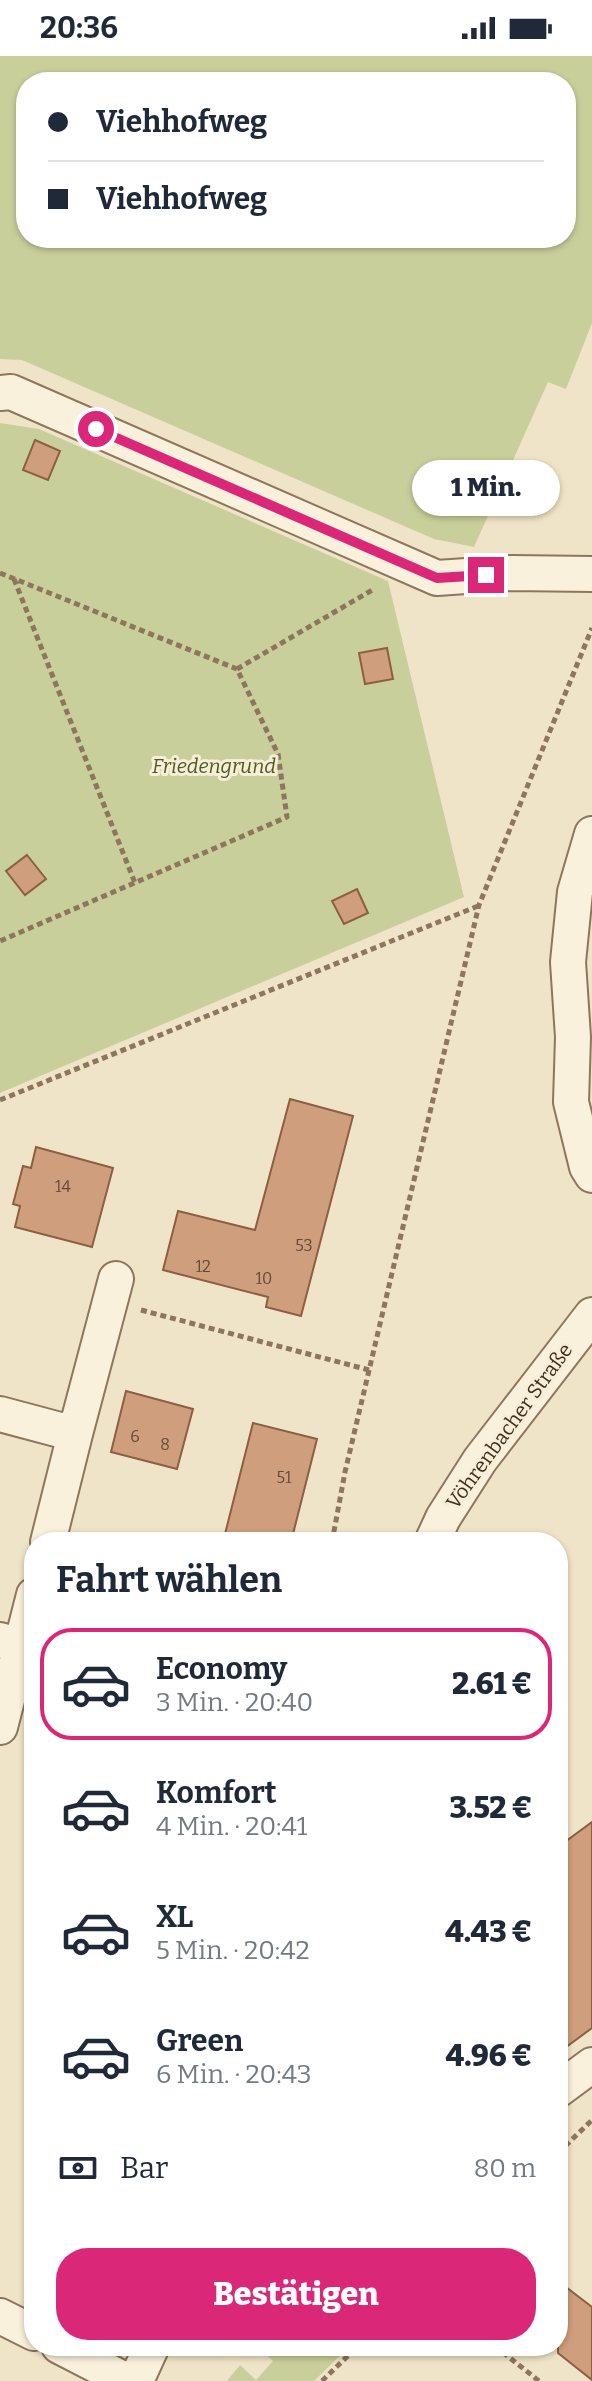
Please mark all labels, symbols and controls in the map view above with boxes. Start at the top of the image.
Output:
text: 20:36 [40,10,118,46]
text: Viehhofweg [96,104,267,140]
text: Viehhofweg [96,181,267,217]
route start [78,411,114,447]
callout: 1 Min. [412,459,560,515]
text: 1 Min. [451,472,521,503]
route end [468,557,504,593]
park label: Friedengrund [152,754,276,778]
house number: 14 [55,1177,72,1196]
house number: 53 [295,1236,313,1255]
house number: 12 [195,1257,211,1276]
house number: 10 [256,1269,272,1288]
street label: Vöhrenbacher Straße [441,1339,577,1513]
house number: 6 [130,1427,140,1446]
house number: 8 [160,1435,170,1454]
house number: 51 [277,1468,292,1487]
text: Fahrt wählen [56,1558,282,1602]
icon: car [60,1648,132,1720]
text: Economy [156,1651,287,1687]
text: 2.61 € [452,1666,532,1702]
text: 3 Min. · 20:40 [156,1687,313,1718]
icon: car [60,1772,132,1844]
text: Komfort [156,1775,277,1811]
text: 3.52 € [449,1790,532,1826]
text: 4 Min. · 20:41 [156,1811,307,1842]
icon: car [60,1896,132,1968]
text: XL [156,1899,193,1935]
text: 4.43 € [445,1914,532,1950]
text: 5 Min. · 20:42 [156,1935,310,1966]
icon: car [60,2020,132,2092]
text: Green [156,2023,243,2059]
text: 4.96 € [446,2038,532,2074]
text: 6 Min. · 20:43 [156,2059,312,2090]
icon: cash [56,2146,100,2190]
text: Bar [120,2150,168,2186]
text: 80 m [474,2153,536,2184]
button: Bestätigen [56,2248,536,2340]

